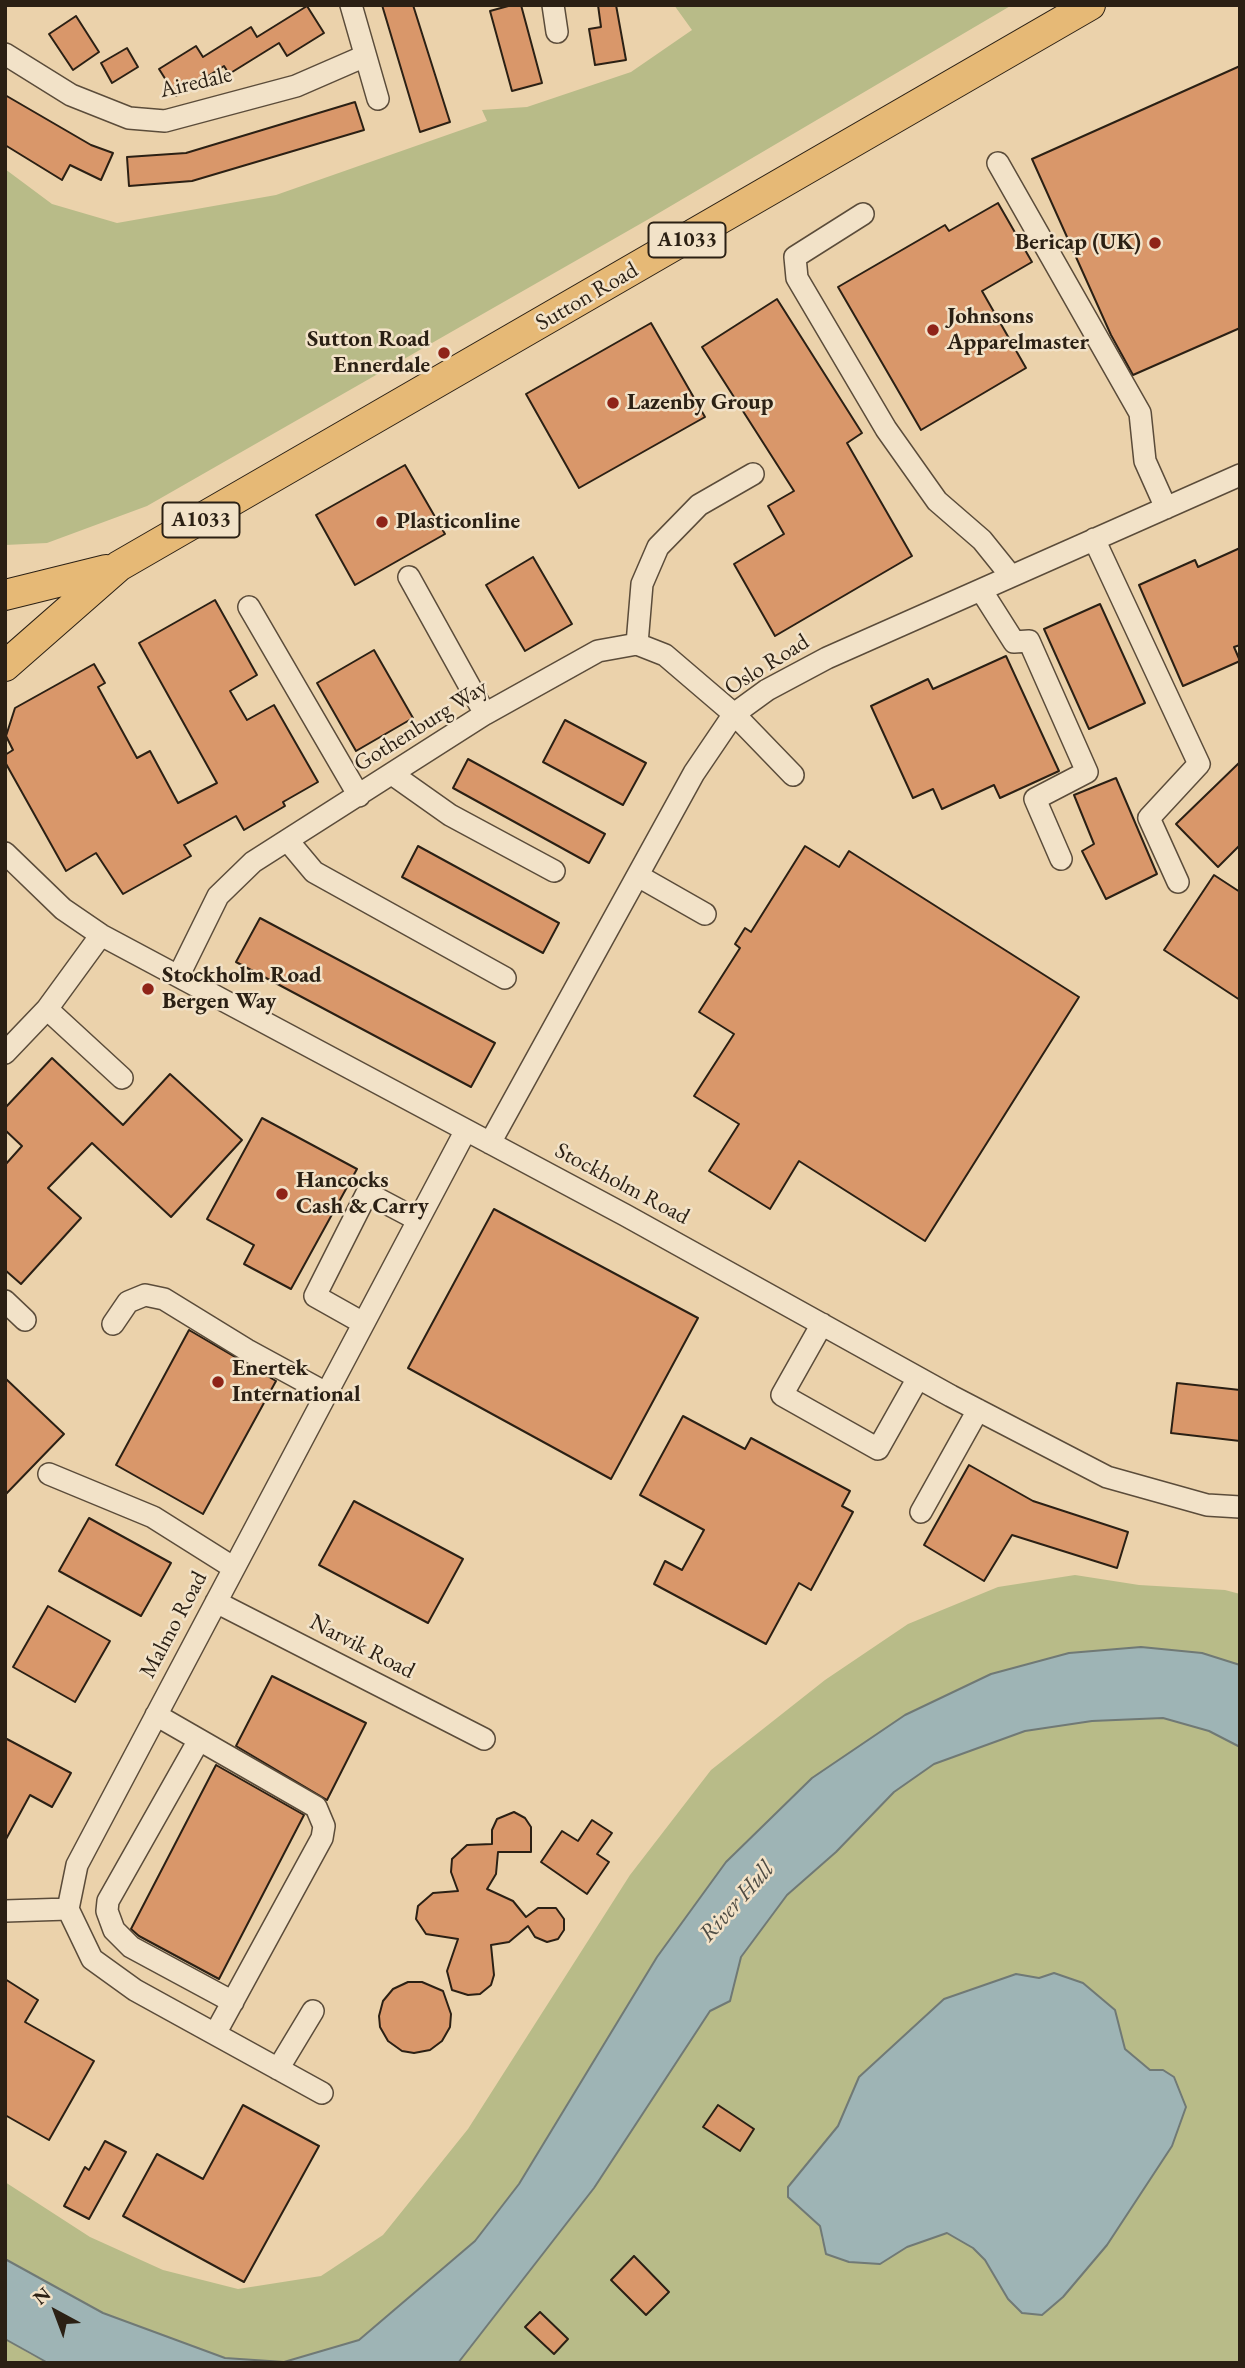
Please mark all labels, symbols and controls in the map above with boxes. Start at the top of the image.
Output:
street label: Airedale [157,61,235,105]
road number: A1033 [648,222,726,258]
place label: Bericap (UK) [1015,229,1141,257]
marker: Bericap (UK) [1147,235,1163,251]
street label: Sutton Road [531,257,643,337]
place label: Johnsons Apparelmaster [947,303,1089,357]
marker: Johnsons Apparelmaster [925,322,941,338]
place label: Sutton Road Ennerdale [307,326,430,380]
marker: Sutton Road Ennerdale [436,345,452,361]
place label: Lazenby Group [627,389,773,417]
marker: Lazenby Group [605,395,621,411]
road number: A1033 [162,503,240,538]
place label: Plasticonline [396,508,520,536]
marker: Plasticonline [374,514,390,530]
street label: Oslo Road [720,628,814,702]
street label: Gothenburg Way [349,674,493,778]
place label: Stockholm Road Bergen Way [162,962,322,1016]
marker: Stockholm Road Bergen Way [140,981,156,997]
street label: Stockholm Road [550,1137,694,1231]
place label: Hancocks Cash & Carry [296,1167,429,1221]
marker: Hancocks Cash & Carry [274,1186,290,1202]
place label: Enertek International [232,1355,360,1409]
marker: Enertek International [210,1374,226,1390]
street label: Malmo Road [134,1567,214,1683]
street label: Narvik Road [305,1609,419,1685]
water label: River Hull [693,1856,781,1948]
north arrow [21,2277,91,2347]
text: N [28,2281,56,2310]

